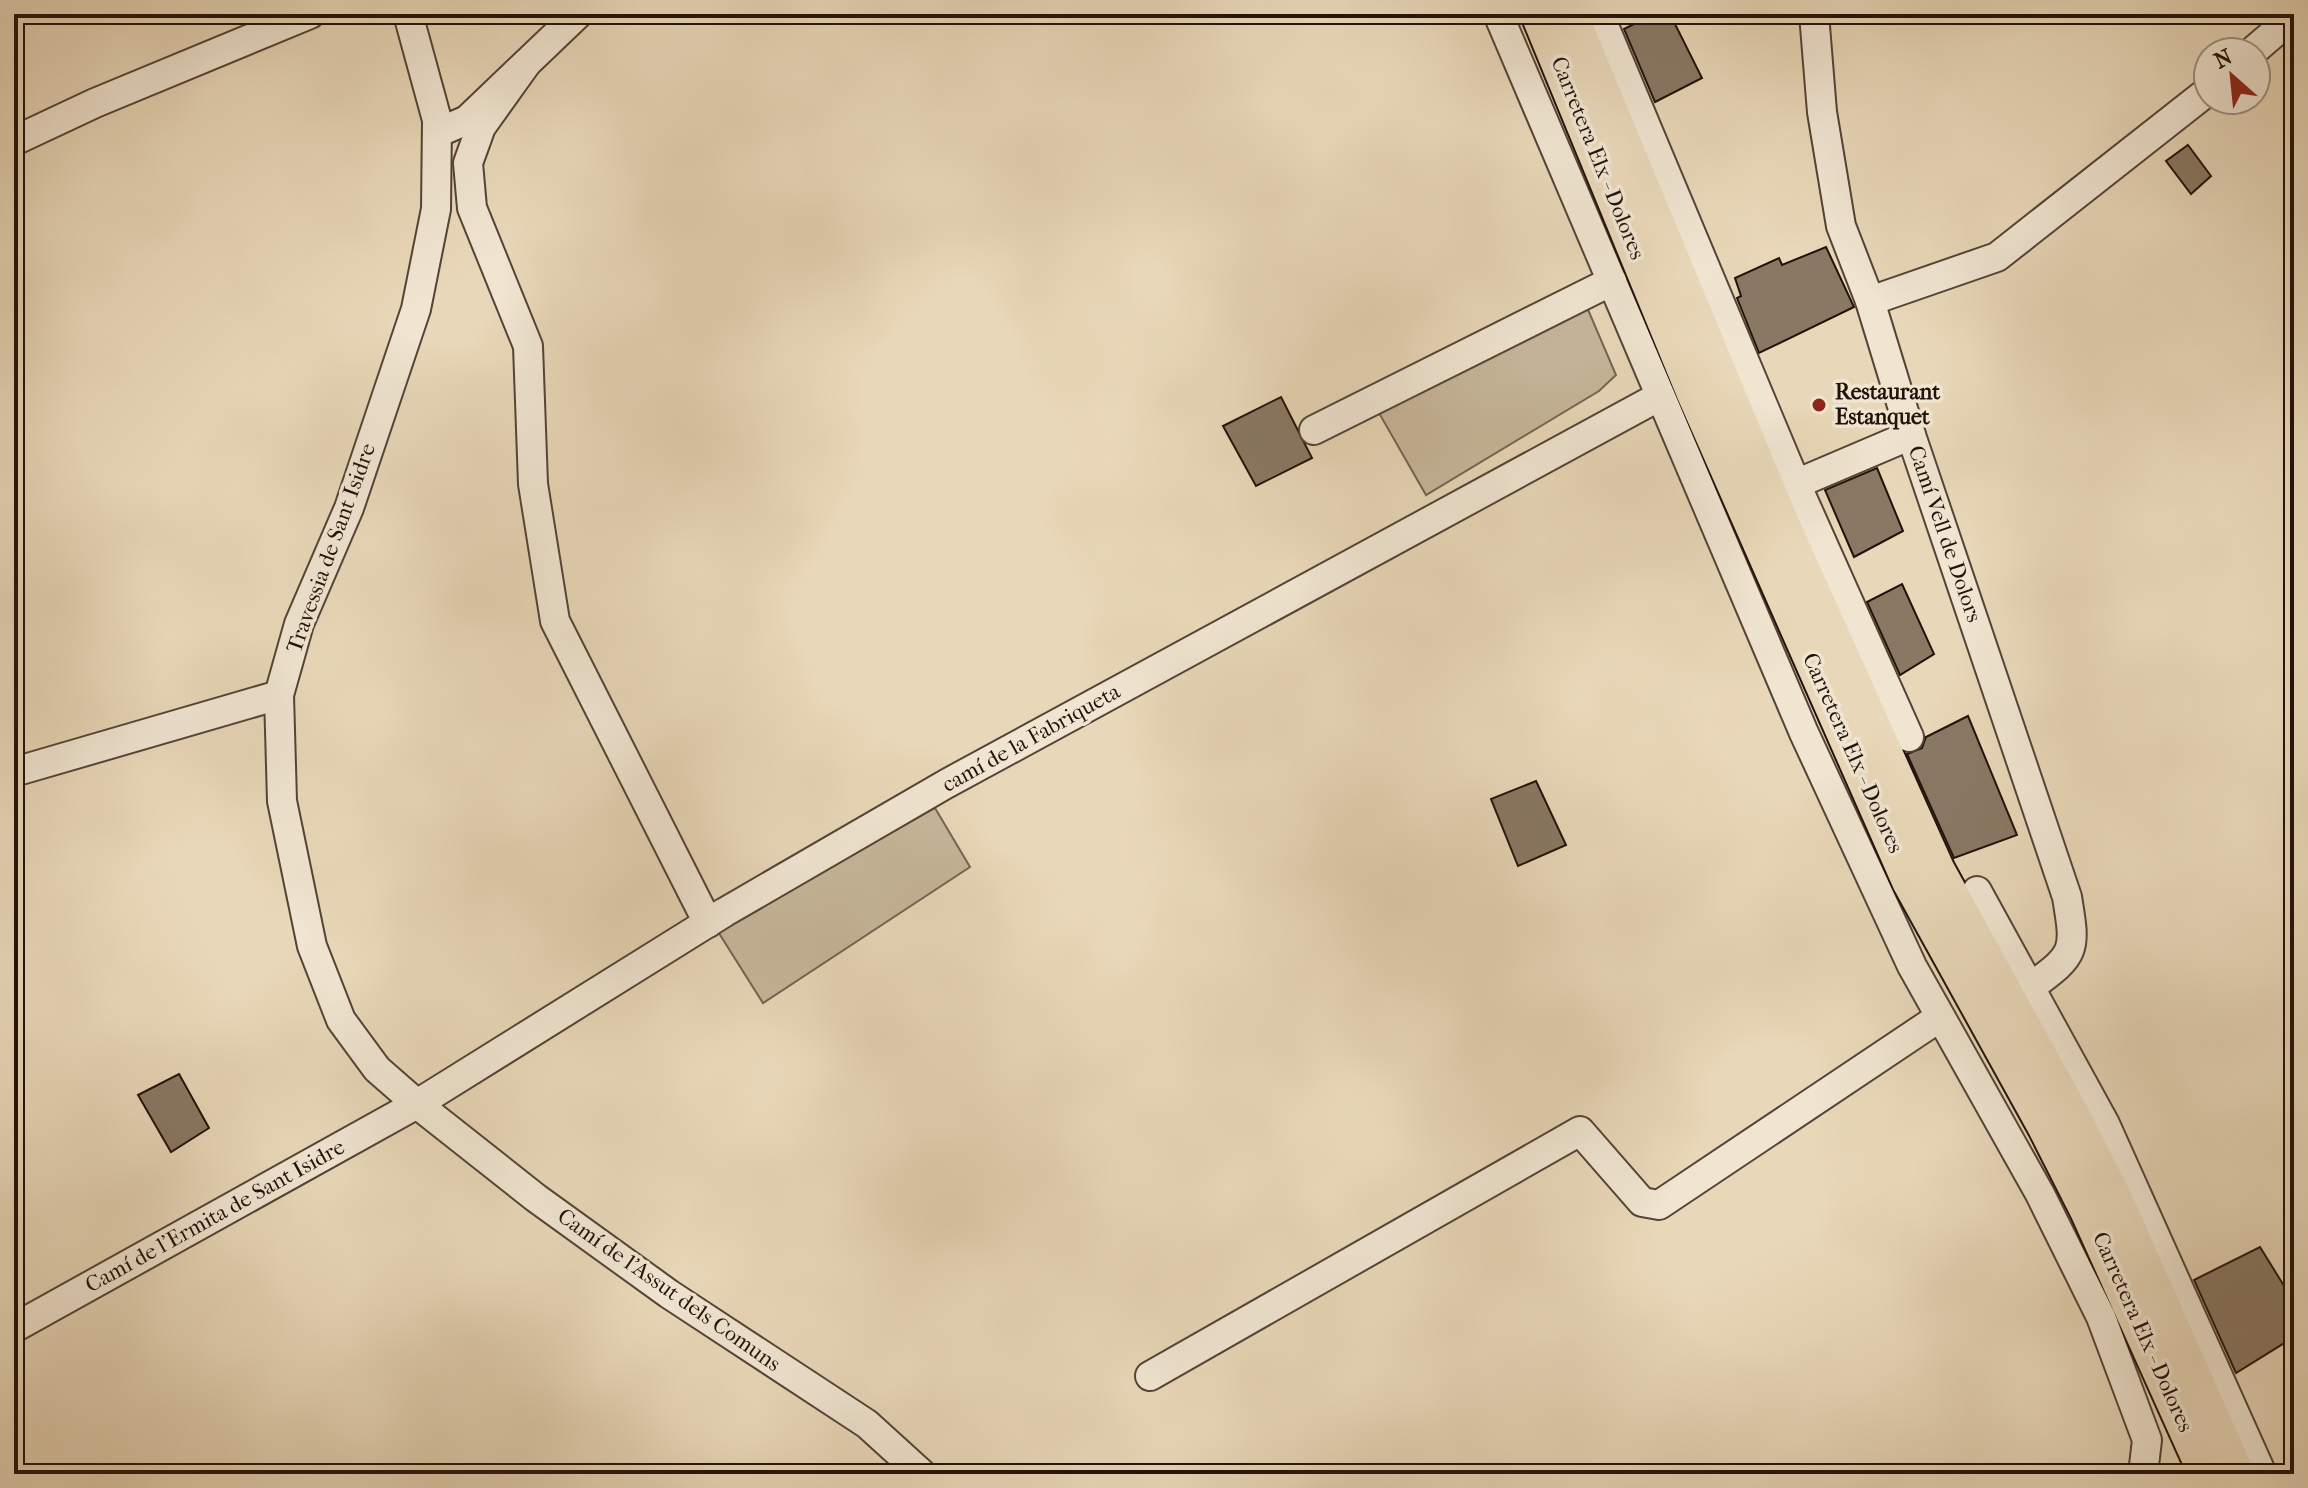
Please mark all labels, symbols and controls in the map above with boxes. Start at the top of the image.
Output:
north arrow [2192,36,2272,116]
text: N [2210,44,2237,74]
street label: Carretera Elx - Dolores [1545,53,1651,263]
place label: Restaurant Estanquet [1835,379,1941,430]
marker: Restaurant Estanquet [1810,396,1828,414]
street label: Travessia de Sant Isidre [281,440,381,656]
street label: Camí Vell de Dolors [1903,442,1987,626]
street label: Carretera Elx - Dolores [1797,649,1909,857]
street label: camí de la Fabriqueta [937,678,1125,798]
street label: Camí de l'Ermita de Sant Isidre [81,1134,349,1298]
street label: Camí de l'Assut dels Comuns [552,1203,786,1377]
street label: Carretera Elx - Dolores [2087,1228,2199,1436]

